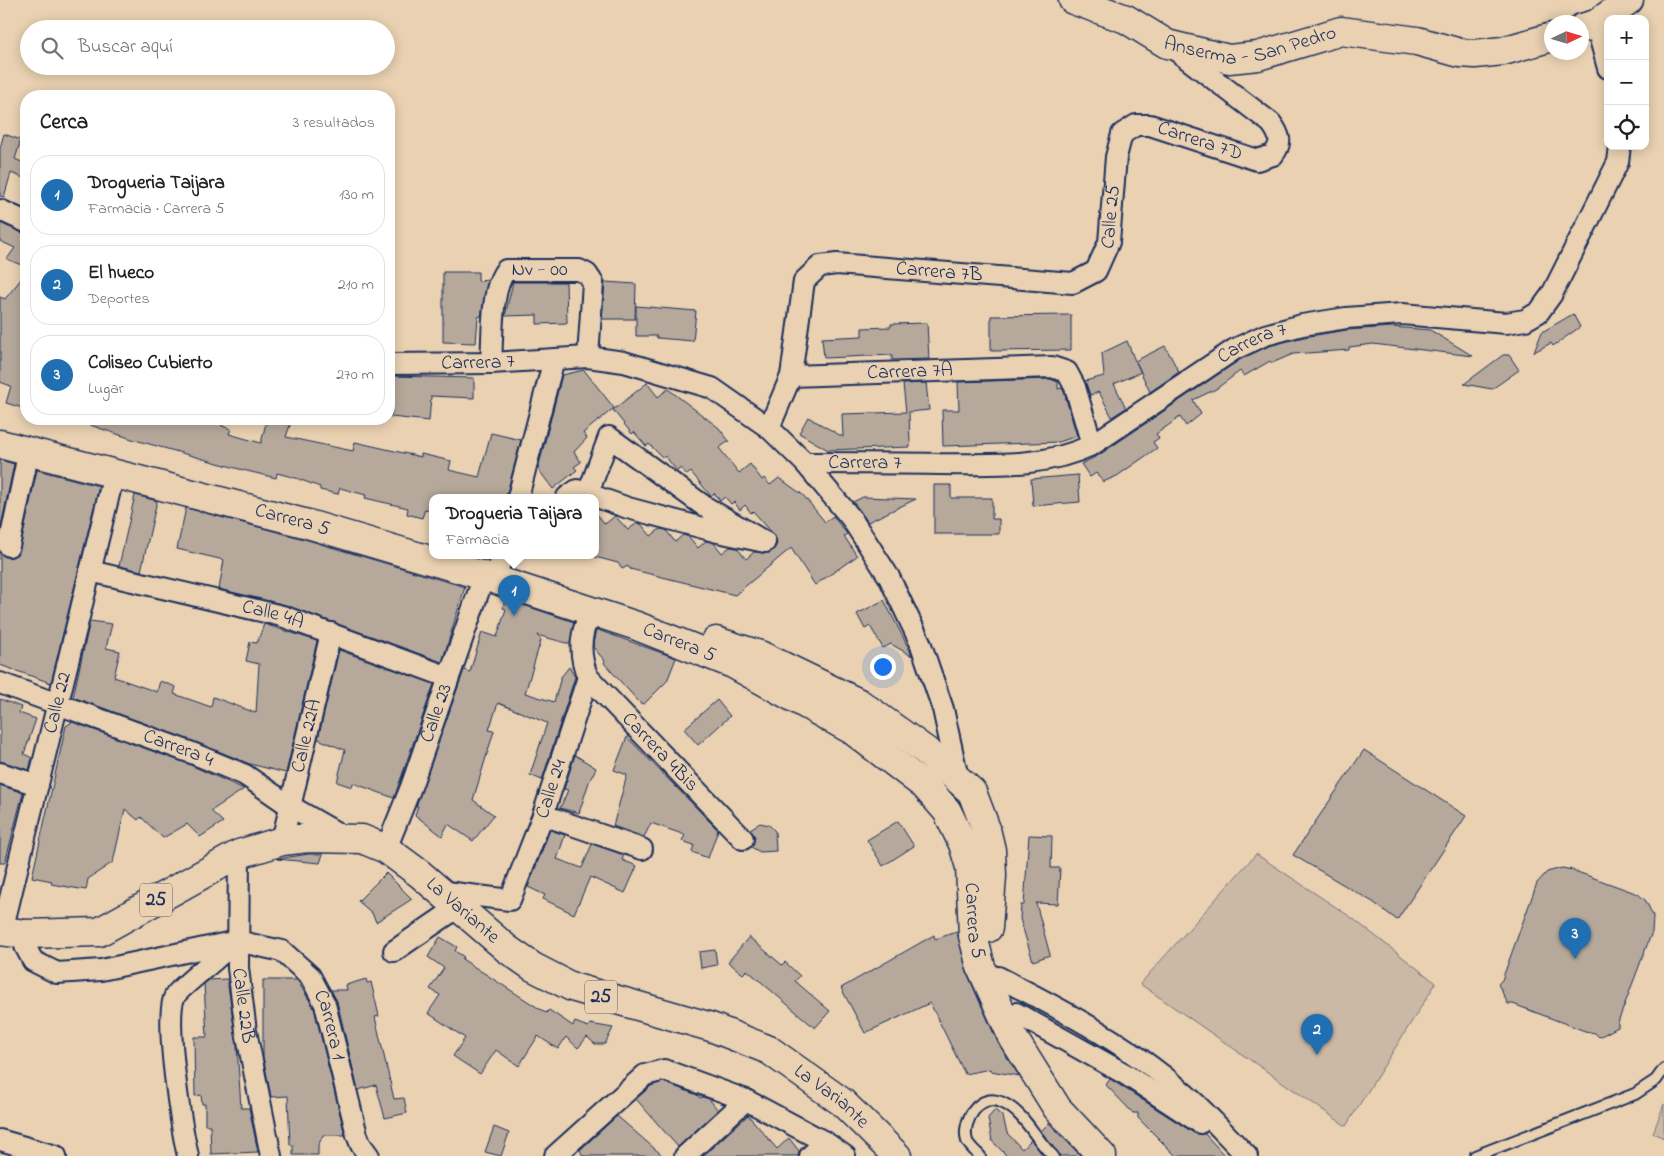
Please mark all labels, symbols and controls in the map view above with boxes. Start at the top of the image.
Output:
north arrow [1544,15,1589,60]
map controls [1604,15,1649,150]
button: + [1604,15,1649,60]
street label: Anserma - San Pedro [1161,19,1340,74]
search box [20,20,395,75]
icon: search [38,34,66,62]
text: Buscar aquí [78,34,173,61]
button: − [1604,60,1649,105]
button: locate [1604,105,1649,150]
text: Cerca [40,108,88,138]
text: 3 resultados [293,111,375,135]
street label: Carrera 7D [1153,114,1246,169]
text: Drogueria Taijara [88,170,225,197]
text: 1 [54,183,60,207]
text: 130 m [339,183,374,207]
street label: Calle 25 [1093,184,1128,254]
text: Farmacia · Carrera 5 [88,197,224,221]
street label: Carrera 7B [895,254,984,290]
street label: Nv - 00 [512,256,568,285]
text: El hueco [88,260,154,287]
text: 2 [53,273,61,297]
text: 210 m [338,273,374,297]
text: Deportes [88,287,150,311]
street label: Carrera 7 [1211,315,1290,371]
street label: Carrera 7 [441,347,516,378]
text: Coliseo Cubierto [88,350,213,377]
street label: Carrera 7A [867,356,953,388]
text: 3 [54,363,60,387]
text: 270 m [336,363,374,387]
text: Lugar [88,377,124,401]
street label: Carrera 7 [828,449,902,478]
popup [429,494,599,559]
street label: Carrera 5 [252,496,333,544]
text: Drogueria Taijara [446,501,582,528]
text: Farmacia [446,528,509,552]
pin: 1 [498,575,530,616]
street label: Calle 4A [239,593,308,637]
street label: Carrera 5 [638,615,720,670]
your location [870,654,896,680]
street label: Calle 22 [36,669,79,737]
street label: Calle 23 [413,680,460,747]
street label: Calle 22A [284,696,329,776]
street label: Carrera 4Bis [615,706,705,799]
street label: Carrera 4 [139,722,218,775]
street label: Calle 24 [528,756,575,822]
street label: La Variante [419,870,506,951]
street label: Carrera 5 [956,882,993,962]
road number: 25 [140,884,172,916]
pin: 3 [1559,918,1591,959]
street label: Calle 22B [224,966,263,1046]
road number: 25 [585,980,617,1014]
street label: Carrera 1 [306,985,353,1063]
pin: 2 [1301,1014,1333,1055]
street label: La Variante [788,1057,876,1136]

